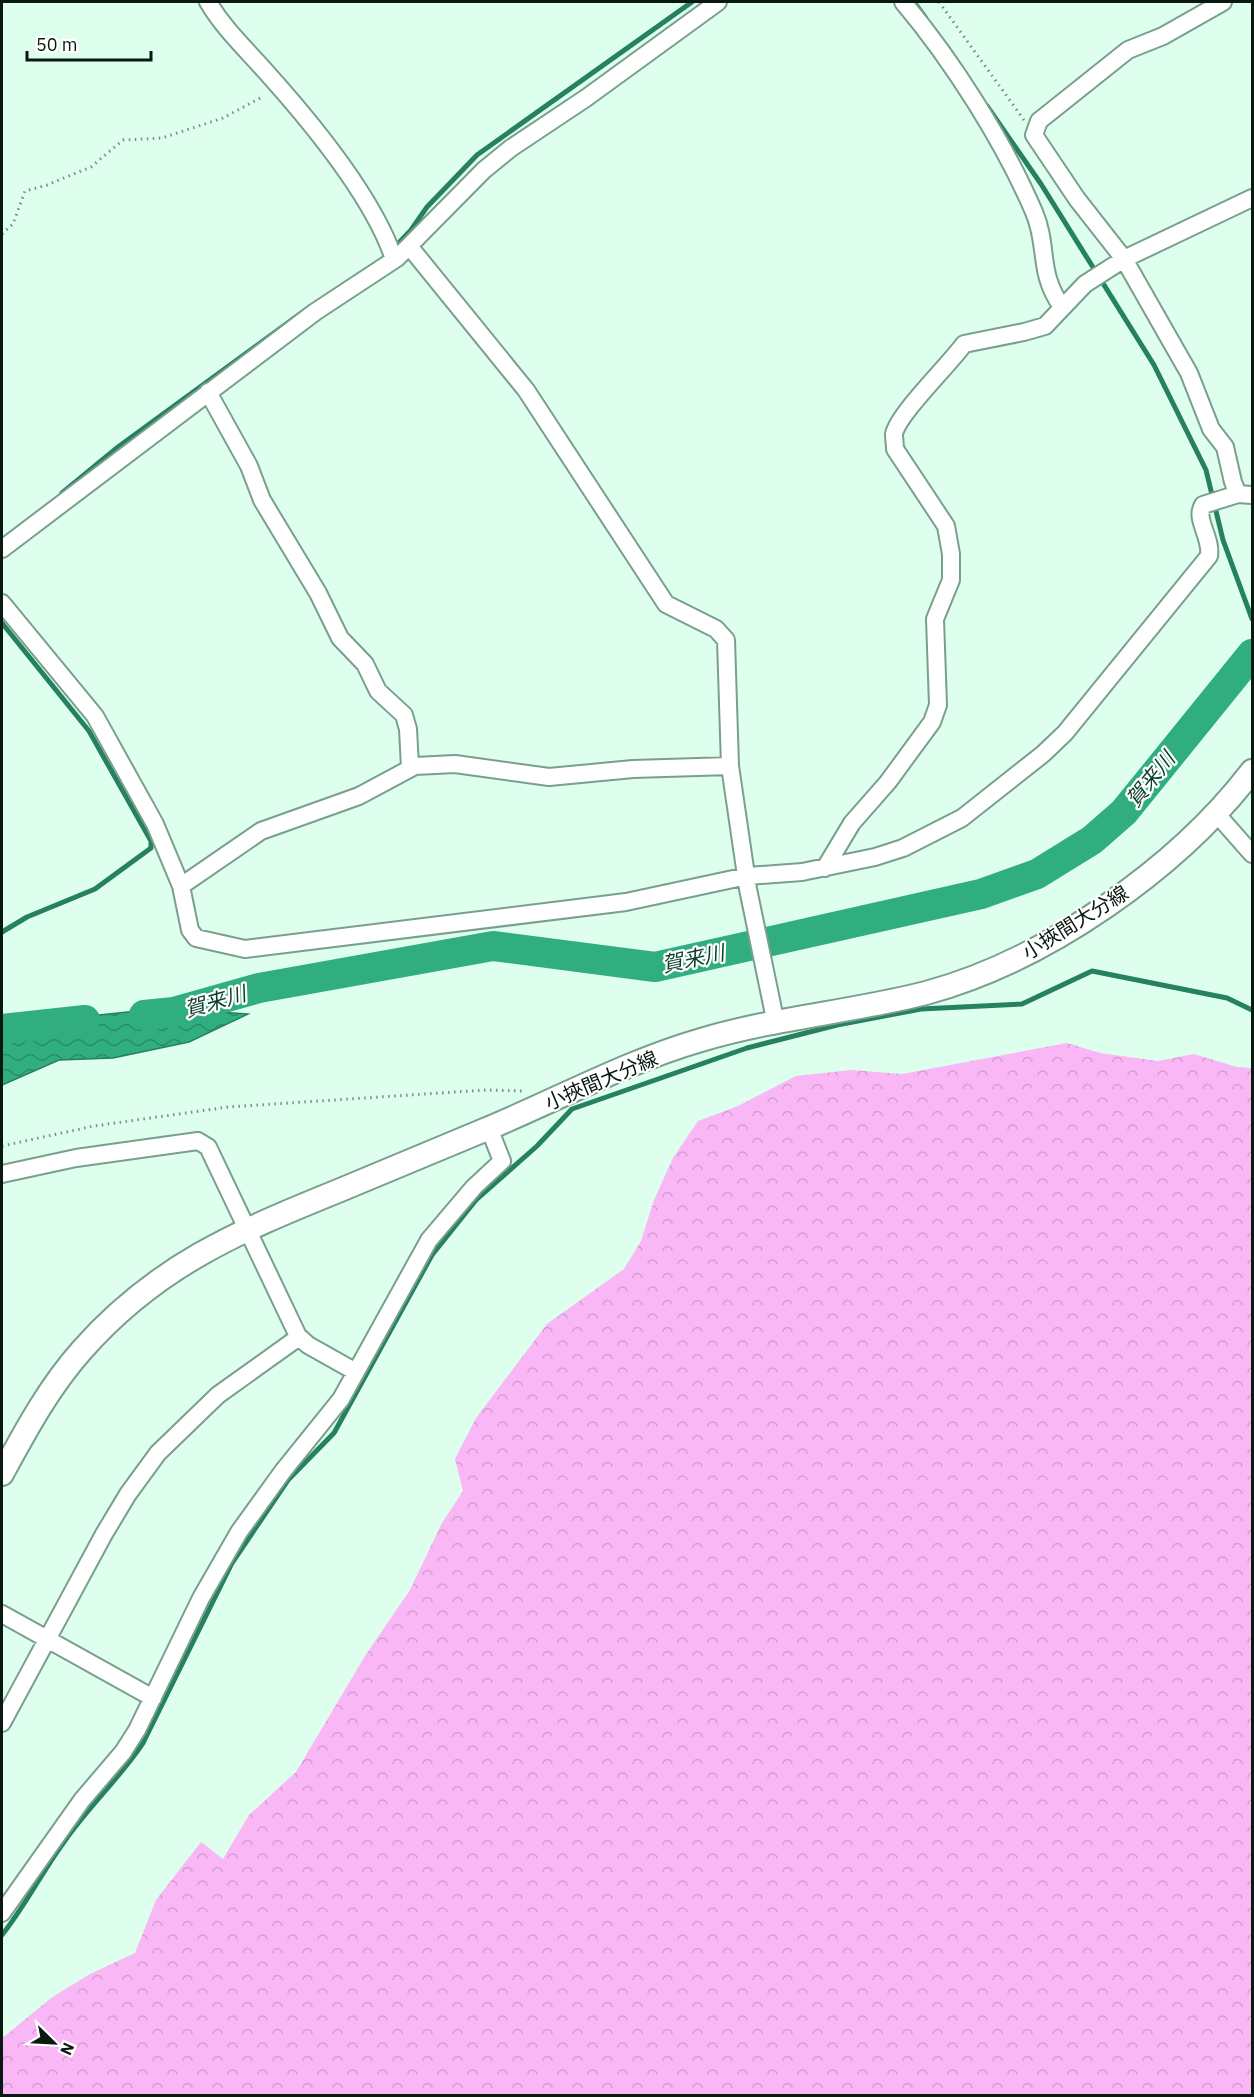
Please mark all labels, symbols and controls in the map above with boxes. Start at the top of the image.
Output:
scale bar [27,24,152,62]
text: 50 m [36,33,78,56]
water label: 賀来川 [1119,744,1182,812]
street label: 小挾間大分線 [1017,879,1133,965]
water label: 賀来川 [659,937,729,978]
water label: 賀来川 [181,978,251,1023]
street label: 小挾間大分線 [540,1044,662,1116]
north arrow [24,2013,84,2073]
text: N [56,2040,79,2058]

